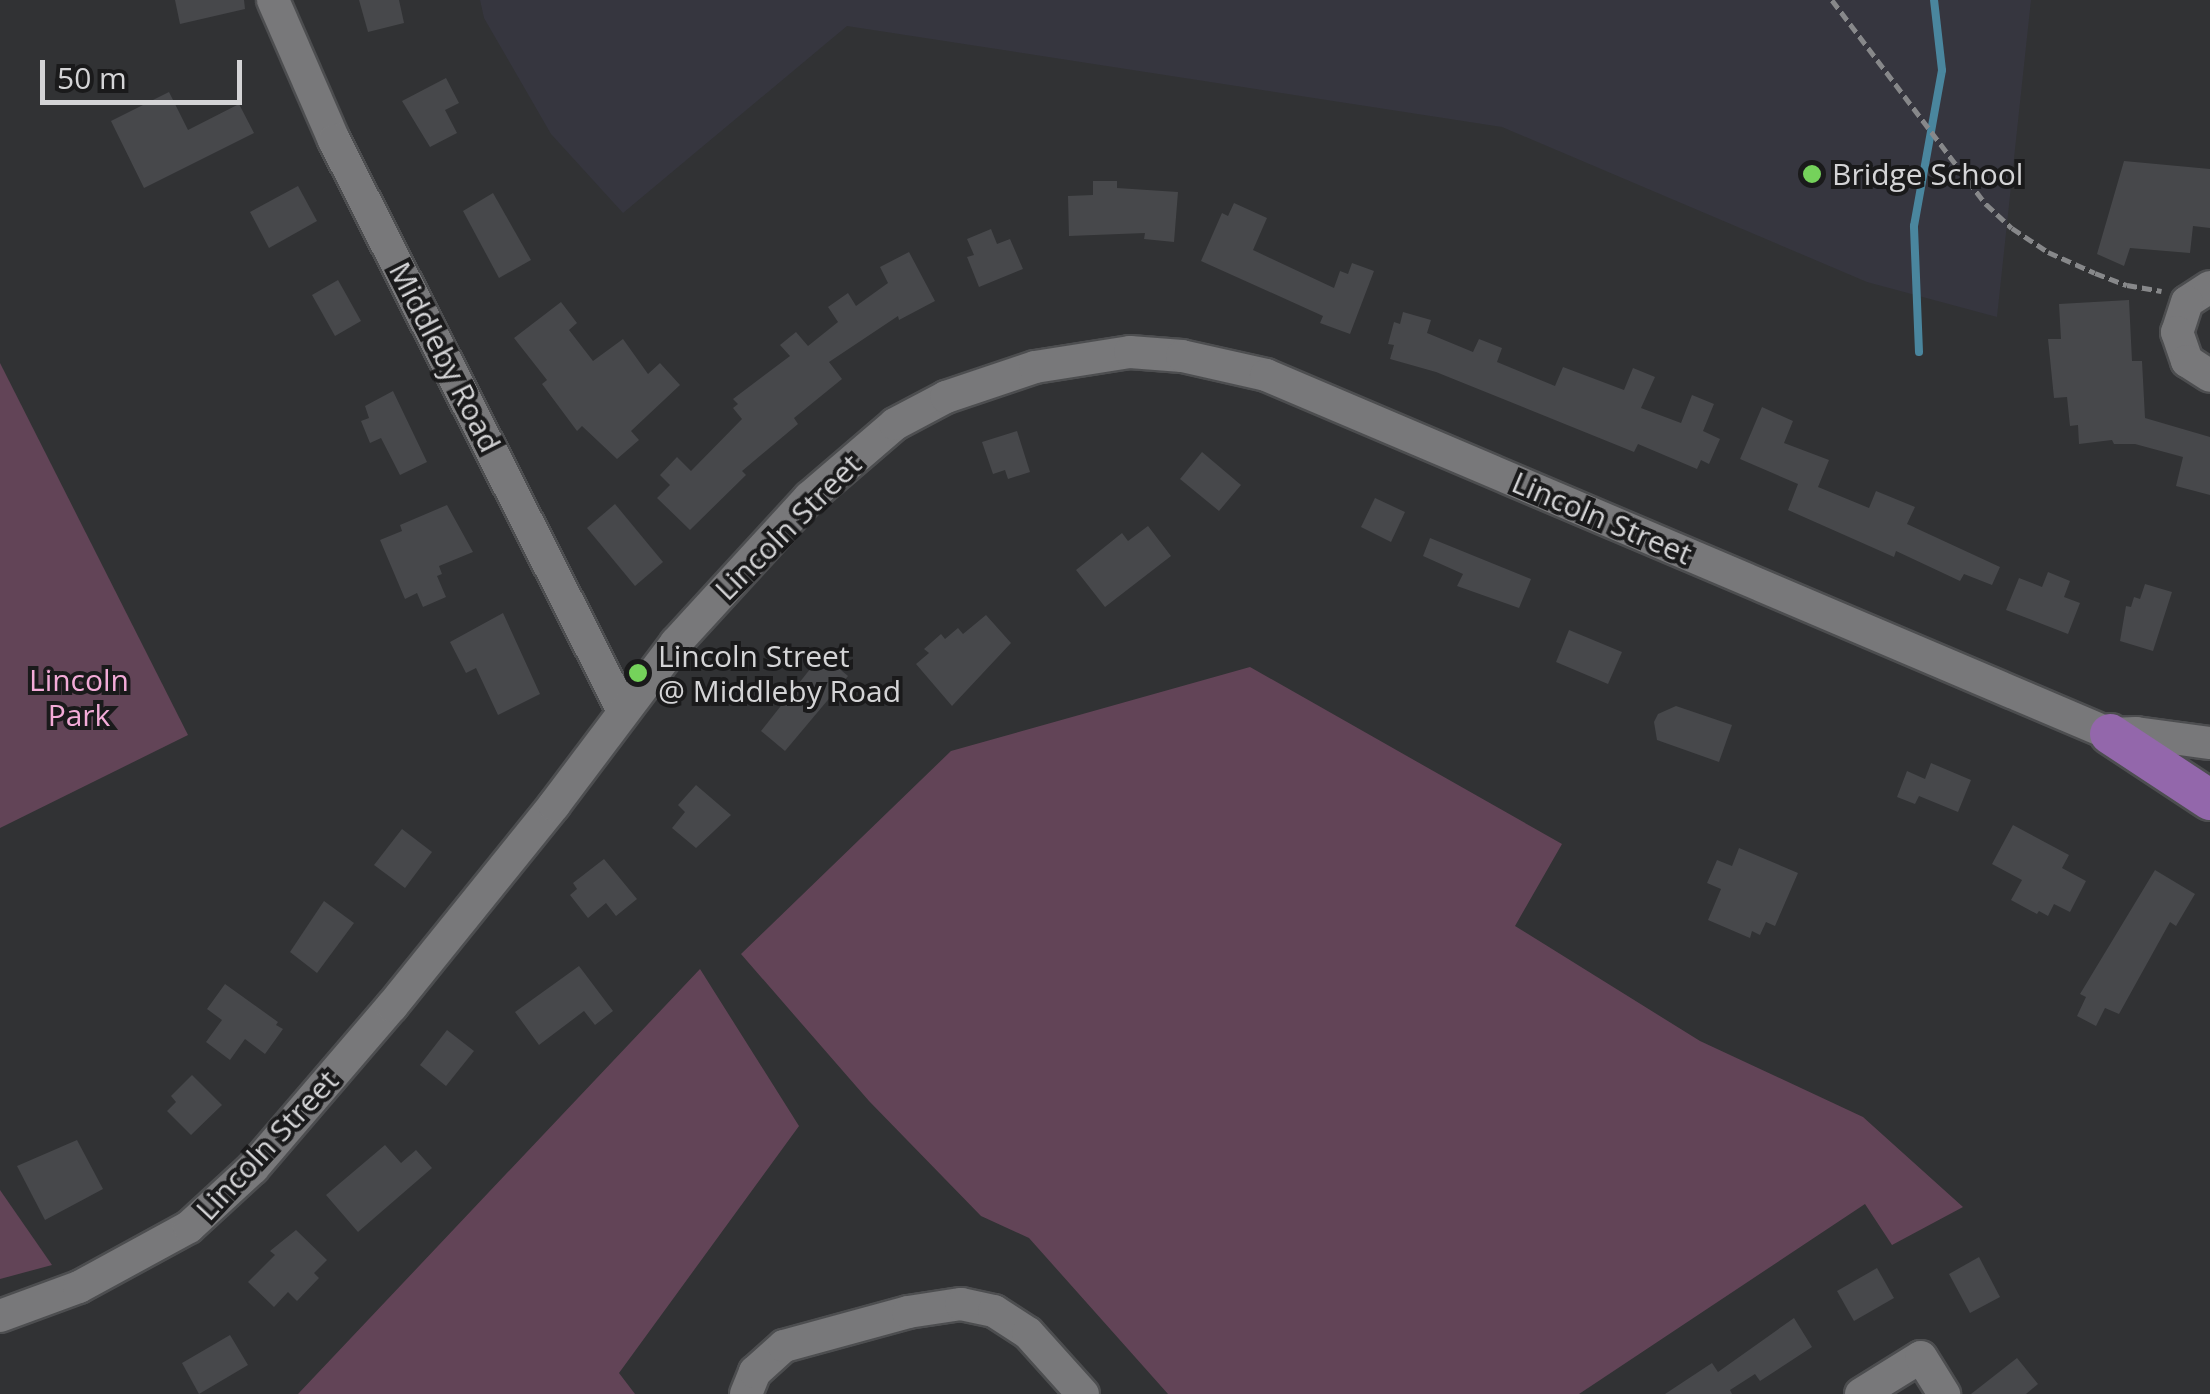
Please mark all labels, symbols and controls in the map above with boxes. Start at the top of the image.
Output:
scale bar [45,40,248,102]
text: 50 m [57,57,127,98]
place label: Bridge School [1832,156,2023,192]
marker: Bridge School [1801,163,1823,185]
street label: Middleby Road [382,256,508,458]
street label: Lincoln Street [708,447,868,607]
street label: Lincoln Street [1507,464,1697,572]
place label: Lincoln Street @ Middleby Road [658,638,901,708]
park label: Lincoln Park [29,662,129,732]
marker: Lincoln Street @ Middleby Road [627,662,649,684]
street label: Lincoln Street [188,1063,346,1227]

